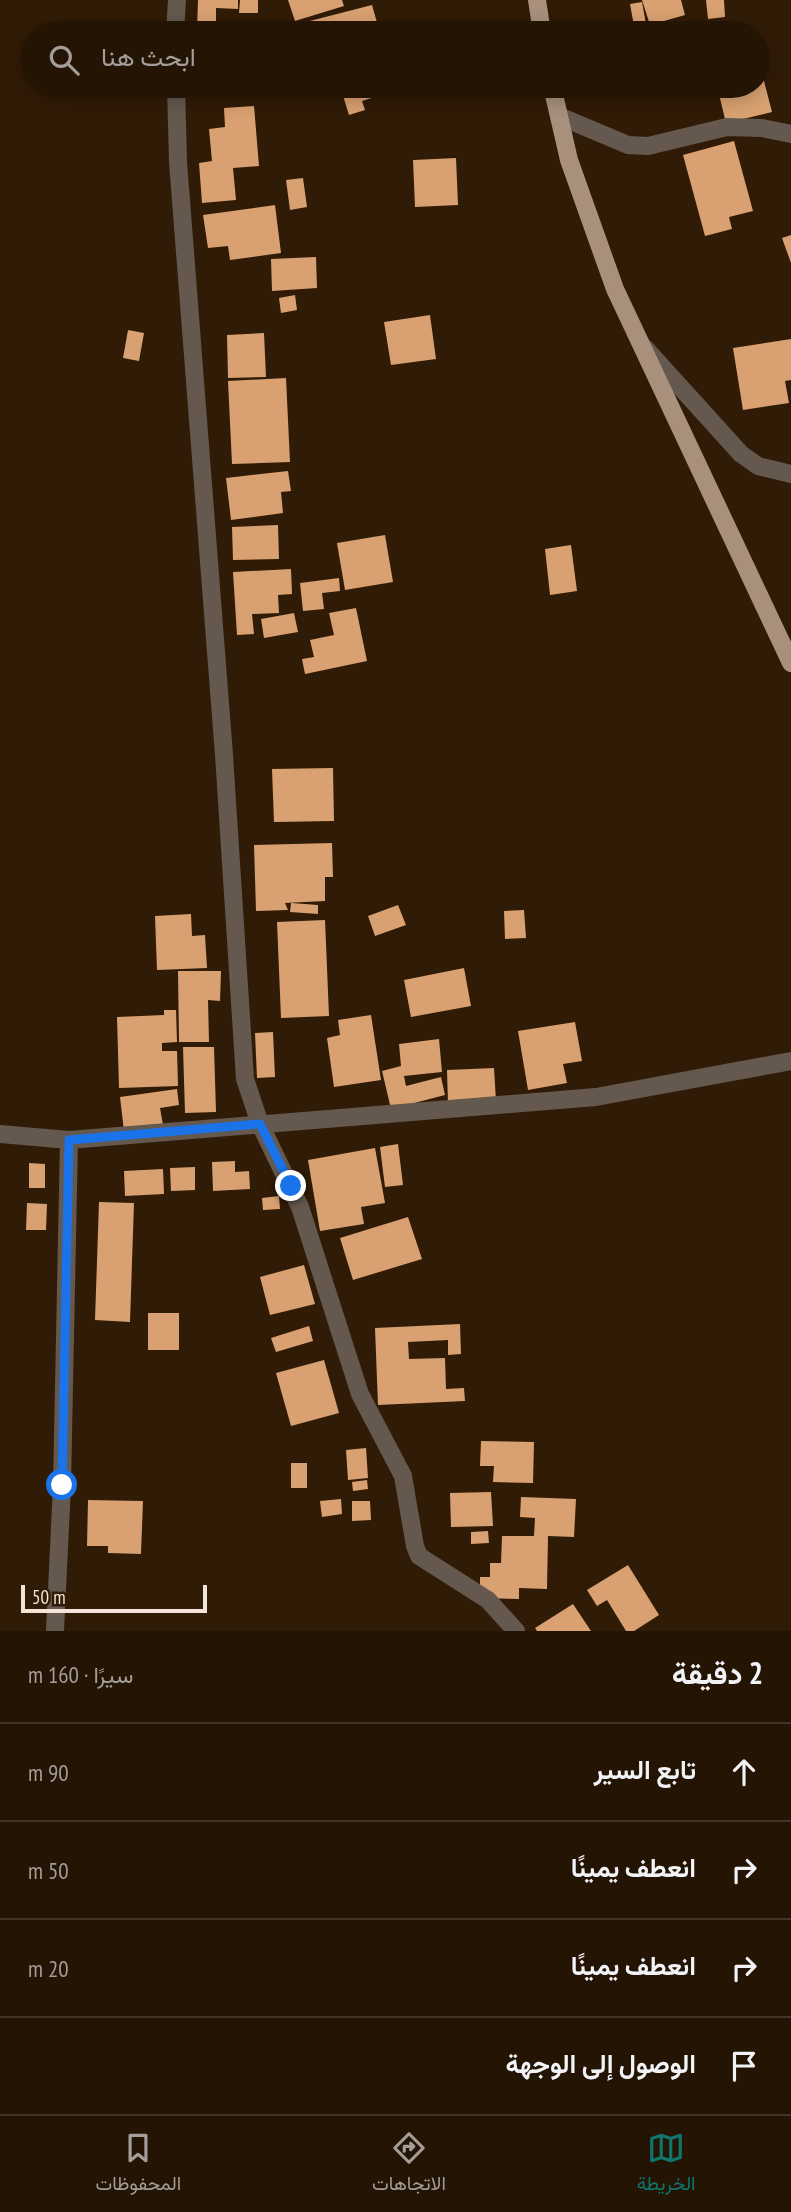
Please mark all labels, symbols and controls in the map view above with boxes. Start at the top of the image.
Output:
search box [21,21,770,98]
text: ابحث هنا [101,40,196,73]
icon: search [45,41,83,79]
route end [275,1170,306,1201]
route start [46,1469,77,1500]
scale bar [21,1582,206,1614]
text: 50 m [32,1585,66,1609]
text: 2 دقيقة [672,1653,763,1692]
text: سيرًا · 160 m [28,1660,134,1689]
text: تابع السير [594,1753,696,1786]
icon: ahead [725,1753,763,1791]
text: 90 m [28,1758,69,1787]
text: انعطف يمينًا [571,1851,696,1884]
icon: right [725,1851,763,1889]
text: 50 m [28,1856,69,1885]
text: انعطف يمينًا [571,1949,696,1982]
icon: right [725,1949,763,1987]
text: 20 m [28,1954,69,1983]
text: الوصول إلى الوجهة [506,2047,696,2080]
icon: arrive [725,2047,763,2085]
tab: المحفوظات [96,2129,181,2200]
tab: الاتجاهات [372,2129,446,2200]
tab: الخريطة [637,2129,696,2200]

